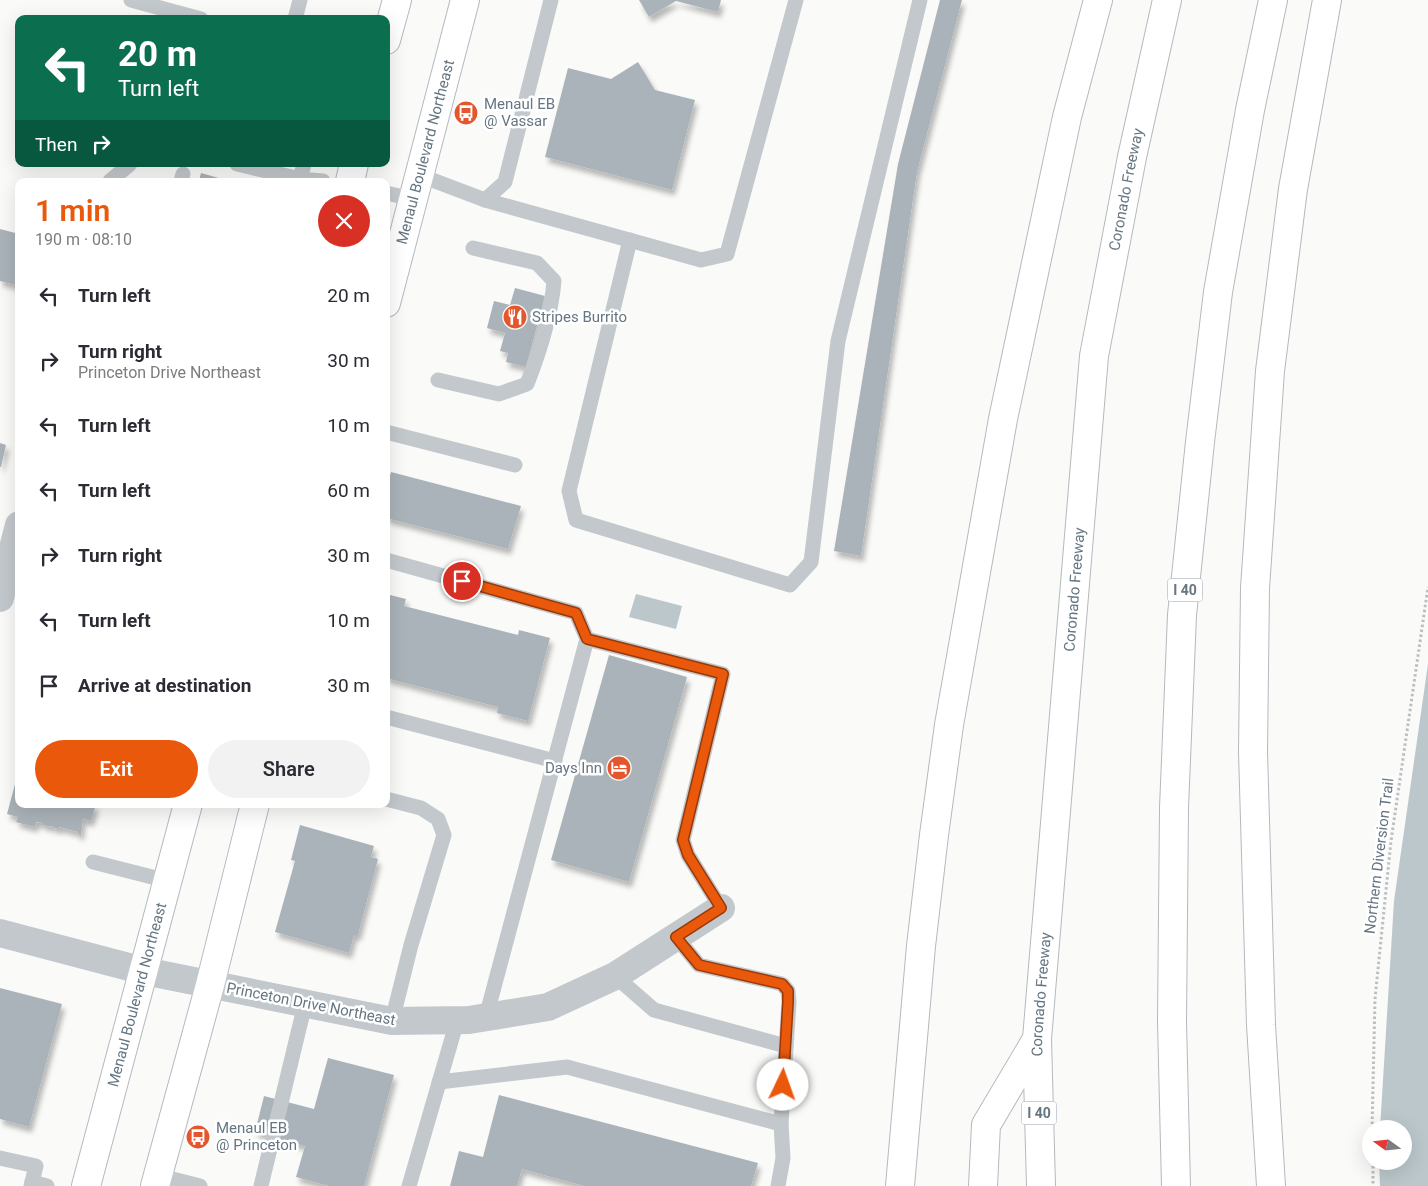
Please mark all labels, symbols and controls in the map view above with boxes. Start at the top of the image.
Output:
text: 20 m [118,34,197,75]
icon: left [35,35,100,100]
street label: Menaul Boulevard Northeast [393,58,458,246]
text: Turn left [118,76,199,101]
place label: Menaul EB @ Vassar [484,95,555,130]
bus stop icon: Menaul EB @ Vassar [453,100,479,126]
street label: Coronado Freeway [1105,127,1147,252]
icon: right [87,130,115,158]
text: Then [35,133,77,156]
text: 1 min [35,193,110,228]
button: close [318,195,370,247]
text: 190 m · 08:10 [35,230,132,249]
icon: left [35,282,63,310]
text: Turn left [78,284,151,307]
text: 20 m [327,284,370,307]
restaurant icon: Stripes Burrito [502,304,528,330]
place label: Stripes Burrito [532,308,627,326]
text: Turn right [78,340,162,363]
icon: right [35,347,63,375]
text: 30 m [327,349,370,372]
text: Princeton Drive Northeast [78,363,261,382]
icon: left [35,412,63,440]
text: Turn left [78,414,151,437]
text: 10 m [327,414,370,437]
icon: left [35,477,63,505]
text: Turn left [78,479,151,502]
text: 60 m [327,479,370,502]
street label: Coronado Freeway [1060,527,1089,652]
icon: right [35,542,63,570]
text: Turn right [78,544,162,567]
text: 30 m [327,544,370,567]
pin [441,560,483,602]
icon: arrive [448,567,476,595]
road number: I 40 [1168,578,1202,602]
icon: left [35,607,63,635]
text: Turn left [78,609,151,632]
text: 10 m [327,609,370,632]
icon: arrive [35,672,63,700]
text: Arrive at destination [78,674,251,697]
text: 30 m [327,674,370,697]
button: Exit [35,740,198,798]
button: Share [208,740,370,798]
hotel icon: Days Inn [606,755,632,781]
place label: Days Inn [545,759,602,777]
street label: Northern Diversion Trail [1361,777,1397,935]
street label: Menaul Boulevard Northeast [104,900,170,1089]
street label: Coronado Freeway [1028,931,1055,1057]
street label: Princeton Drive Northeast [225,979,397,1029]
position arrow [756,1058,808,1110]
road number: I 40 [1022,1102,1056,1124]
place label: Menaul EB @ Princeton [216,1119,297,1154]
north arrow [1362,1120,1412,1170]
map controls [1362,1120,1412,1170]
bus stop icon: Menaul EB @ Princeton [185,1124,211,1150]

